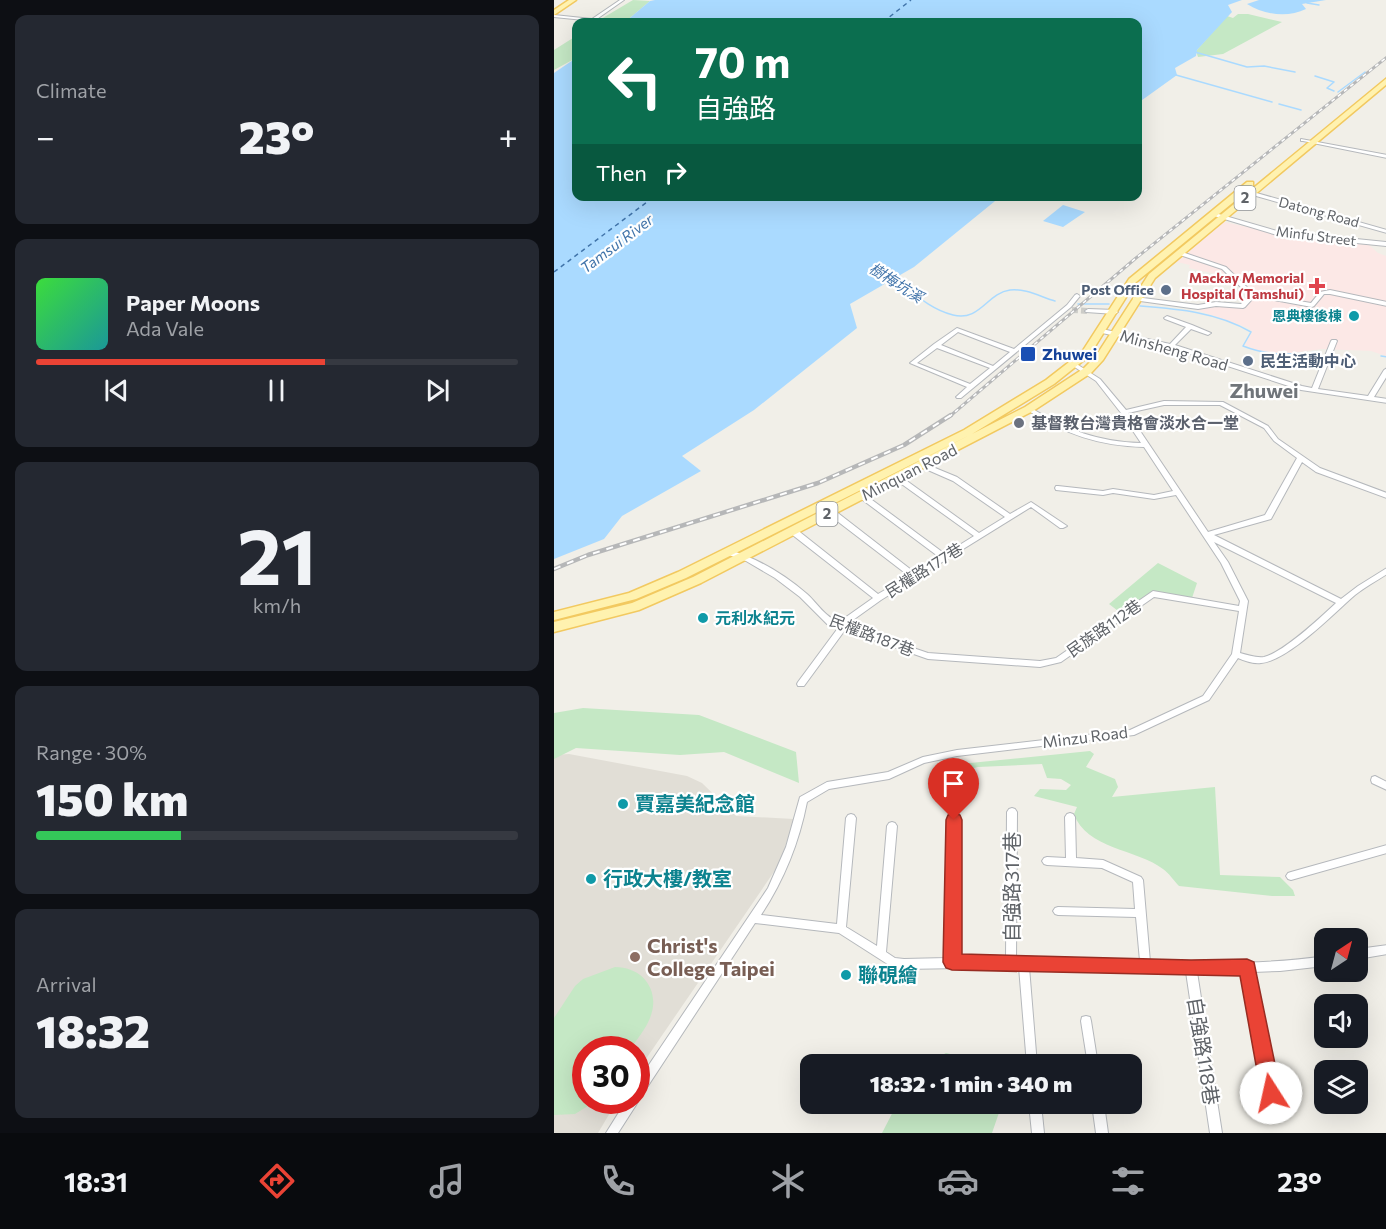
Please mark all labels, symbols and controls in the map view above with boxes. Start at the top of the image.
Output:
text: 70 m [695,35,790,87]
icon: left [596,42,674,120]
text: Climate [36,78,106,102]
text: 自強路 [695,91,776,124]
text: 23° [239,108,315,163]
text: − [36,115,55,156]
text: + [499,115,518,156]
icon: right [659,156,692,189]
text: Then [596,159,647,186]
road number: 2 [1234,186,1256,210]
street label: Datong Road [1277,193,1361,230]
water label: Tamsui River [576,209,657,276]
street label: Minfu Street [1275,222,1357,249]
water label: 樹梅坑溪 [866,259,928,307]
place label: Mackay Memorial Hospital (Tamshui) [1181,269,1304,302]
marker: Mackay Memorial Hospital (Tamshui) [1308,277,1326,295]
place label: Post Office [1081,281,1154,298]
marker: Post Office [1159,283,1173,297]
text: Paper Moons [126,289,260,316]
place label: 恩典樓後棟 [1272,307,1342,324]
marker: 恩典樓後棟 [1347,309,1361,323]
text: Ada Vale [126,316,204,340]
street label: Minsheng Road [1118,325,1230,374]
place label: Zhuwei [1042,344,1097,363]
marker: Zhuwei [1019,345,1037,363]
place label: 民生活動中心 [1260,351,1356,370]
marker: 民生活動中心 [1241,354,1255,368]
icon: previous [100,374,133,407]
icon: pause [260,374,293,407]
icon: next [421,374,454,407]
district label: Zhuwei [1229,378,1299,402]
place label: 基督教台灣貴格會淡水合一堂 [1031,413,1239,432]
marker: 基督教台灣貴格會淡水合一堂 [1012,416,1026,430]
street label: Minquan Road [858,439,960,504]
road number: 2 [816,502,838,526]
text: 21 [237,506,317,601]
street label: 民權路177巷 [881,538,966,601]
text: km/h [253,593,301,617]
street label: 民族路112巷 [1063,595,1145,660]
place label: 元利水紀元 [715,608,795,627]
street label: 民權路187巷 [827,610,917,659]
marker: 元利水紀元 [696,611,710,625]
street label: Minzu Road [1041,722,1129,751]
text: Range · 30% [36,740,147,764]
pin [928,758,979,820]
icon: arrive [937,767,970,800]
text: 150 km [36,770,188,825]
place label: 賈嘉美紀念館 [635,791,755,815]
marker: 賈嘉美紀念館 [616,797,630,811]
street label: 自強路317巷 [999,832,1023,942]
place label: 行政大樓/教室 [603,866,732,890]
marker: 行政大樓/教室 [584,872,598,886]
north arrow [1314,928,1368,982]
map controls [1314,928,1368,1114]
place label: Christ's College Taipei [647,933,775,980]
marker: Christ's College Taipei [628,950,642,964]
place label: 聯硯繪 [858,962,918,986]
marker: 聯硯繪 [839,968,853,982]
text: Arrival [36,972,97,996]
button: sound [1314,994,1368,1048]
street label: 自強路118巷 [1184,995,1224,1107]
text: 18:32 [36,1002,150,1057]
speed limit sign: 30 [572,1036,650,1114]
button: layers [1314,1060,1368,1114]
position arrow [1239,1061,1303,1125]
text: 18:32 · 1 min · 340 m [870,1070,1072,1097]
icon: directions [256,1160,298,1202]
icon: music [426,1160,468,1202]
icon: phone [597,1160,639,1202]
icon: climate [767,1160,809,1202]
icon: car [937,1160,979,1202]
icon: filters [1107,1160,1149,1202]
text: 18:31 [64,1165,128,1198]
text: 23° [1277,1165,1322,1198]

